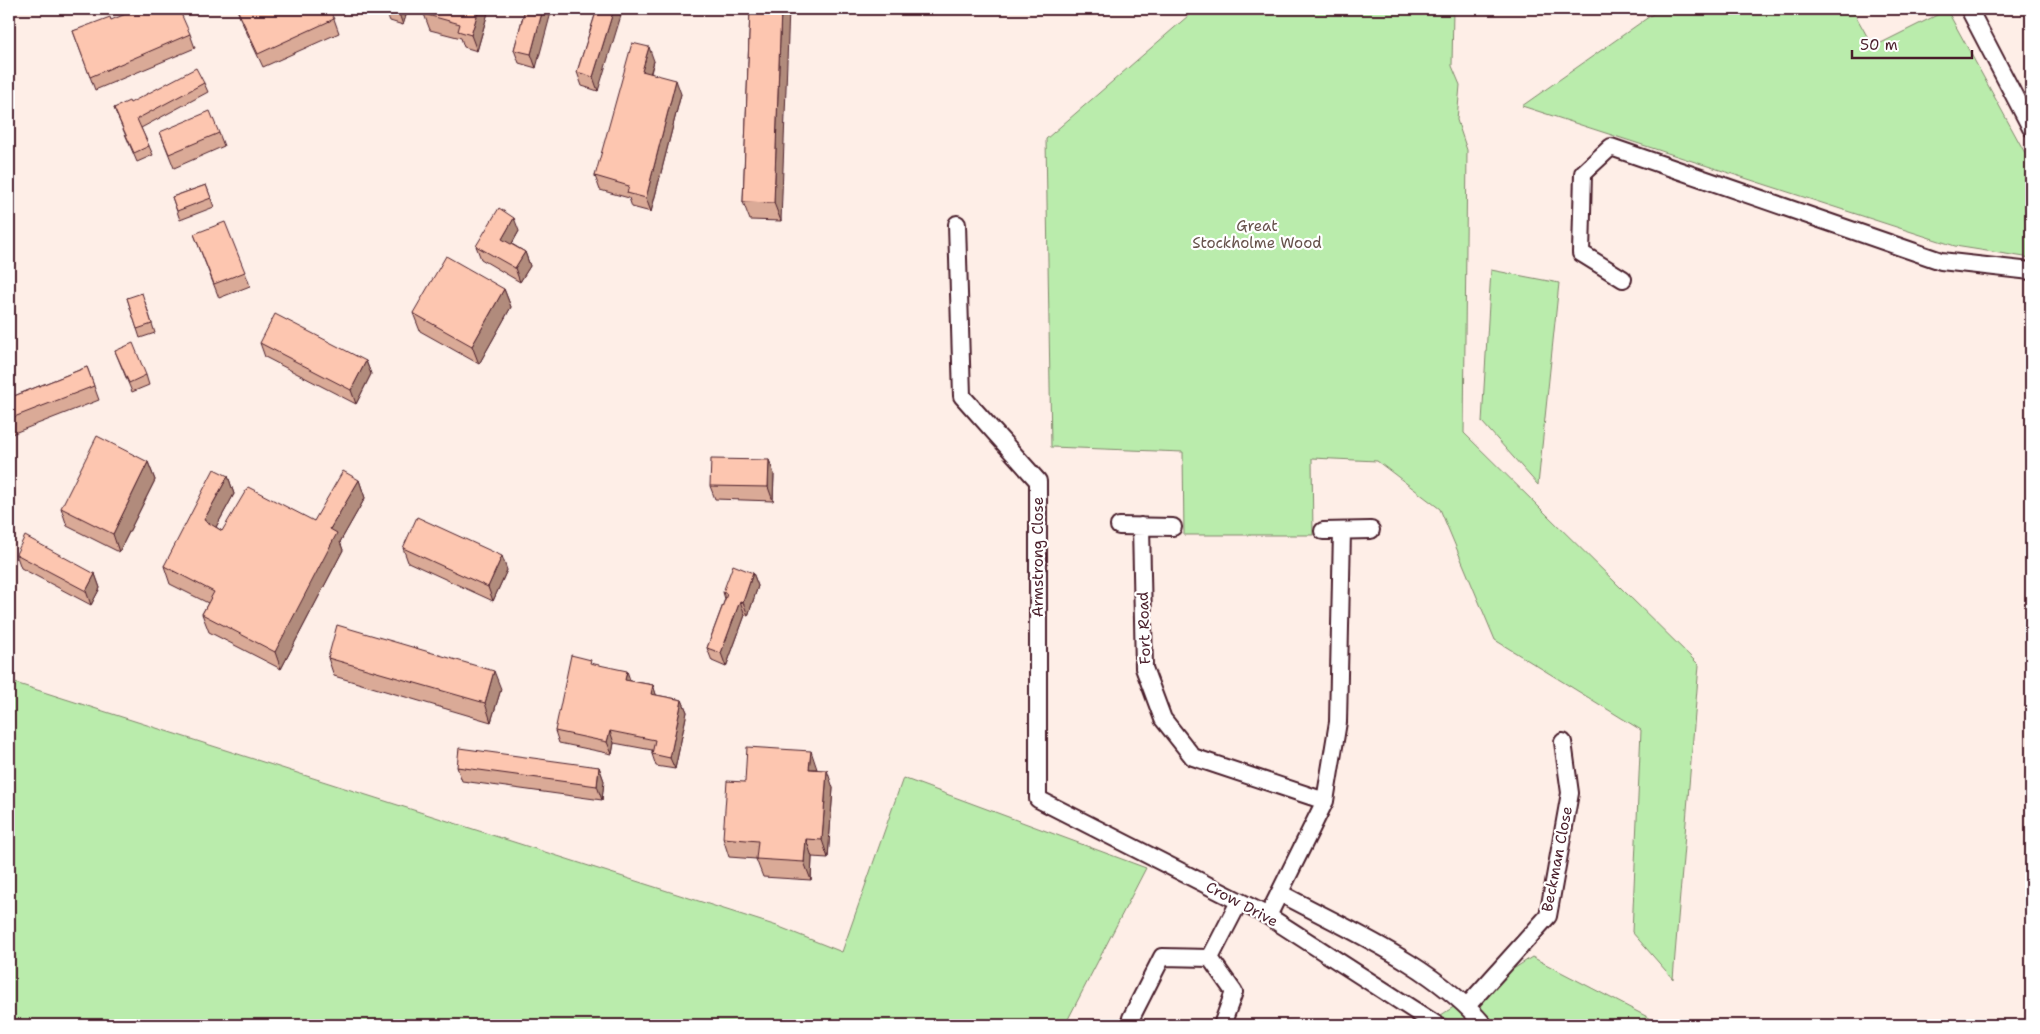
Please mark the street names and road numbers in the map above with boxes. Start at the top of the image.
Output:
street label: Armstrong Close [1028,497,1048,617]
street label: Fort Road [1133,591,1155,665]
street label: Beckman Close [1537,804,1577,914]
street label: Crow Drive [1202,877,1282,931]

